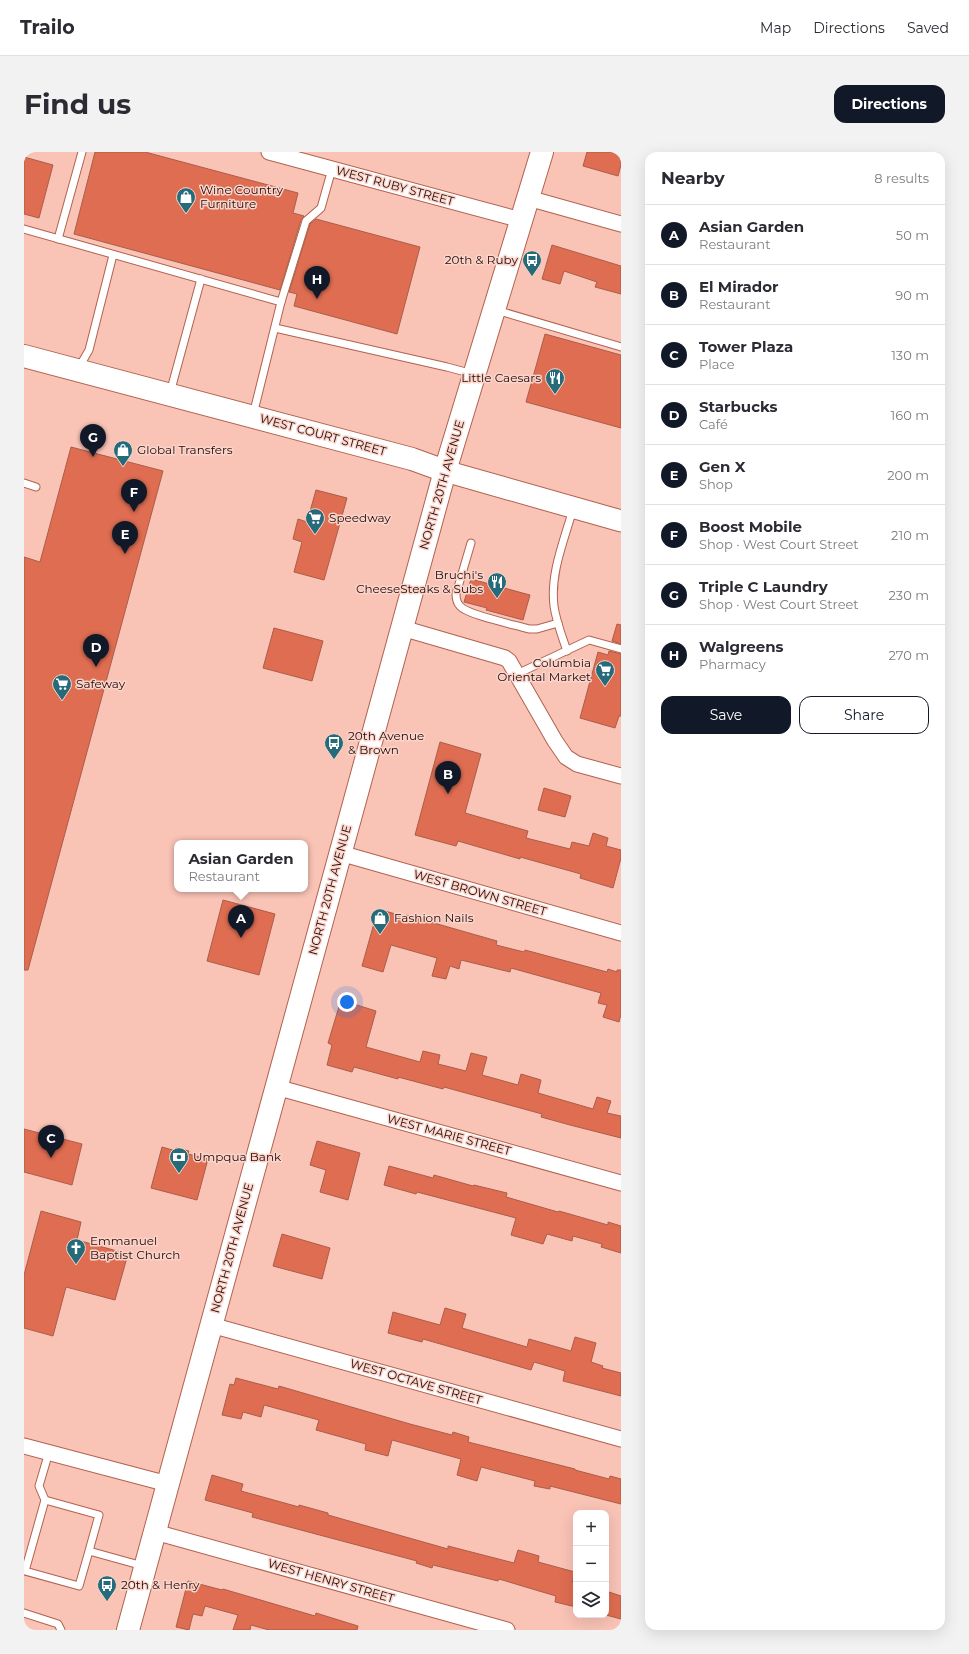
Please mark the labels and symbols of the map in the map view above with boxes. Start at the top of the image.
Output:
street label: WEST RUBY STREET [334,163,456,209]
place label: Wine Country Furniture [200,182,283,211]
shop icon: Wine Country Furniture [175,186,197,214]
bus stop icon: 20th & Ruby [521,249,543,277]
place label: 20th & Ruby [445,252,518,267]
pin: H [304,266,330,299]
restaurant icon: Little Caesars [544,367,566,395]
place label: Little Caesars [461,370,541,385]
street label: WEST COURT STREET [258,410,388,459]
street label: NORTH 20TH AVENUE [416,418,467,551]
pin: G [80,424,106,457]
shop icon: Global Transfers [112,439,134,467]
place label: Global Transfers [137,442,233,457]
pin: F [121,479,147,512]
supermarket icon: Speedway [304,507,326,535]
place label: Speedway [329,510,391,525]
pin: E [112,521,138,554]
place label: Bruchi's CheeseSteaks & Subs [356,567,483,596]
restaurant icon: Bruchi's CheeseSteaks & Subs [486,571,508,599]
pin: D [83,634,109,667]
place label: Columbia Oriental Market [497,655,591,684]
supermarket icon: Columbia Oriental Market [594,659,616,687]
supermarket icon: Safeway [51,673,73,701]
place label: Safeway [76,676,126,691]
place label: 20th Avenue & Brown [348,728,424,757]
bus stop icon: 20th Avenue & Brown [323,732,345,760]
pin: B [435,761,461,794]
street label: NORTH 20TH AVENUE [305,823,354,957]
street label: WEST BROWN STREET [412,866,549,919]
pin: A [228,905,254,938]
shop icon: Fashion Nails [369,907,391,935]
place label: Fashion Nails [394,910,474,925]
your location [337,992,357,1012]
street label: WEST MARIE STREET [385,1111,513,1158]
pin: C [38,1125,64,1158]
bank icon: Umpqua Bank [168,1146,190,1174]
place label: Umpqua Bank [193,1149,282,1164]
street label: NORTH 20TH AVENUE [207,1181,256,1315]
place label: Emmanuel Baptist Church [90,1233,180,1262]
church icon: Emmanuel Baptist Church [65,1237,87,1265]
street label: WEST OCTAVE STREET [348,1355,484,1408]
street label: WEST HENRY STREET [266,1555,396,1606]
bus stop icon: 20th & Henry [96,1574,118,1602]
place label: 20th & Henry [121,1577,200,1592]

